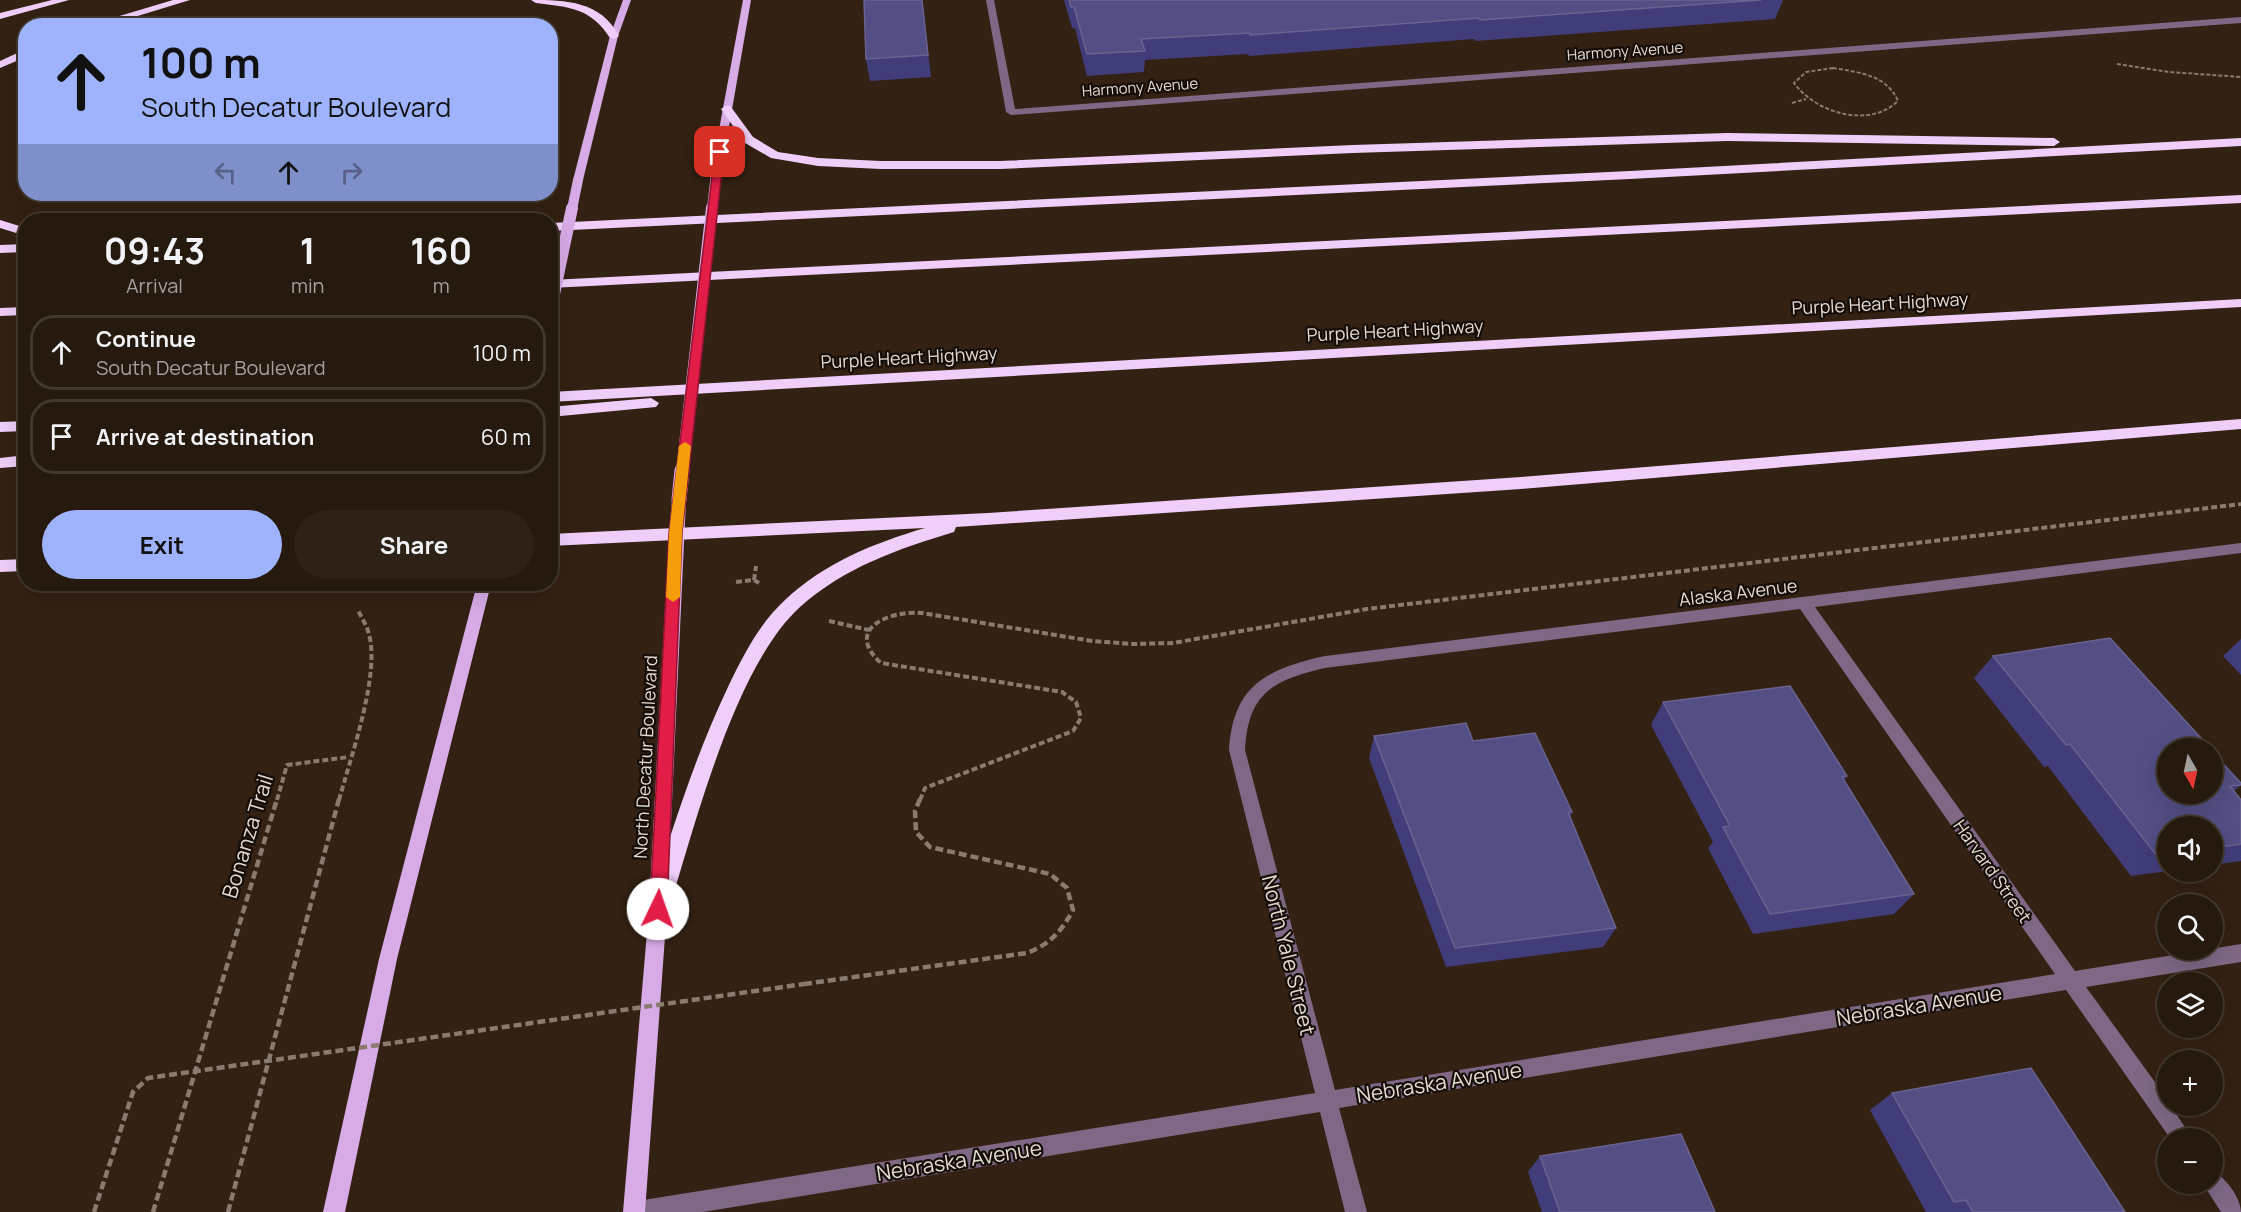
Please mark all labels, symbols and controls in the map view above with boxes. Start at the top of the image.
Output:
text: 100 m [141,33,261,91]
street label: Harmony Avenue [1566,36,1684,66]
icon: ahead [42,42,120,120]
street label: Harmony Avenue [1081,72,1199,102]
text: South Decatur Boulevard [141,88,451,125]
pin [694,126,745,177]
icon: arrive [703,135,736,168]
icon: left [209,156,242,189]
icon: ahead [272,156,305,189]
icon: right [335,156,368,189]
text: 09:43 [104,226,205,275]
text: 1 [300,226,316,275]
text: 160 [410,226,472,275]
text: Arrival [126,272,183,299]
text: min [291,272,324,299]
text: m [433,272,450,299]
street label: Purple Heart Highway [1791,286,1970,320]
street label: Purple Heart Highway [1306,313,1485,347]
text: Continue [96,324,196,354]
icon: ahead [45,336,78,369]
text: 100 m [473,338,531,368]
street label: Purple Heart Highway [820,340,999,374]
text: South Decatur Boulevard [96,354,326,381]
icon: arrive [45,420,78,453]
text: Arrive at destination [96,422,314,452]
text: 60 m [481,422,531,452]
button: Exit [42,510,282,579]
button: Share [294,510,534,579]
street label: Alaska Avenue [1677,573,1799,611]
street label: North Decatur Boulevard [628,655,662,859]
north arrow [2157,738,2223,804]
map controls [2157,738,2223,1194]
street label: Bonanza Trail [215,771,279,901]
street label: Harvard Street [1949,815,2037,927]
button: sound [2157,816,2223,882]
street label: North Yale Street [1256,872,1322,1038]
position arrow [626,877,690,941]
button: search [2157,894,2223,960]
button: layers [2157,972,2223,1038]
street label: Nebraska Avenue [1834,978,2004,1032]
button: + [2157,1050,2223,1116]
street label: Nebraska Avenue [1354,1055,1524,1109]
button: − [2157,1128,2223,1194]
street label: Nebraska Avenue [874,1133,1044,1187]

